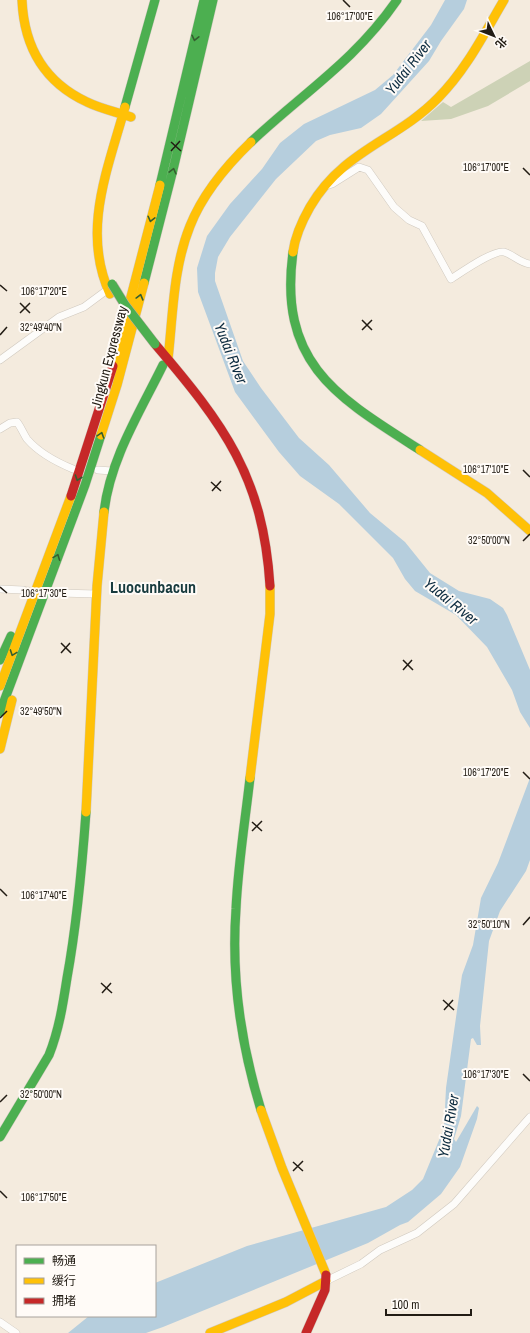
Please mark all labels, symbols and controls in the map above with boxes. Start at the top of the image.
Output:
text: 106°17'00"E [327,10,373,23]
north arrow [474,16,514,56]
text: 北 [492,34,510,52]
one-way arrow [192,35,200,41]
water label: Yudai River [380,35,437,99]
text: 106°17'00"E [463,161,509,174]
one-way arrow [168,167,176,174]
one-way arrow [147,215,156,222]
text: 106°17'20"E [21,285,67,298]
one-way arrow [136,293,144,300]
street label: Jingkun Expressway [87,304,131,410]
water label: Yudai River [209,319,253,387]
text: 32°49'40"N [20,321,62,334]
one-way arrow [97,432,105,439]
text: 106°17'10"E [463,463,509,476]
one-way arrow [74,475,82,482]
text: 32°50'00"N [468,534,510,547]
one-way arrow [53,554,61,561]
water label: Yudai River [419,573,483,630]
district label: Luocunbacun [110,576,196,598]
text: 106°17'30"E [21,587,67,600]
one-way arrow [9,649,17,656]
text: 32°49'50"N [20,705,62,718]
text: 106°17'20"E [463,766,509,779]
text: 106°17'40"E [21,889,67,902]
text: 32°50'10"N [468,918,510,931]
text: 106°17'30"E [463,1068,509,1081]
text: 32°50'00"N [20,1088,62,1101]
water label: Yudai River [432,1092,464,1159]
text: 106°17'50"E [21,1191,67,1204]
legend [16,1245,156,1317]
text: 畅通 [52,1253,76,1269]
text: 缓行 [52,1273,76,1289]
scale bar [386,1291,471,1317]
text: 拥堵 [52,1293,76,1309]
text: 100 m [392,1297,419,1313]

